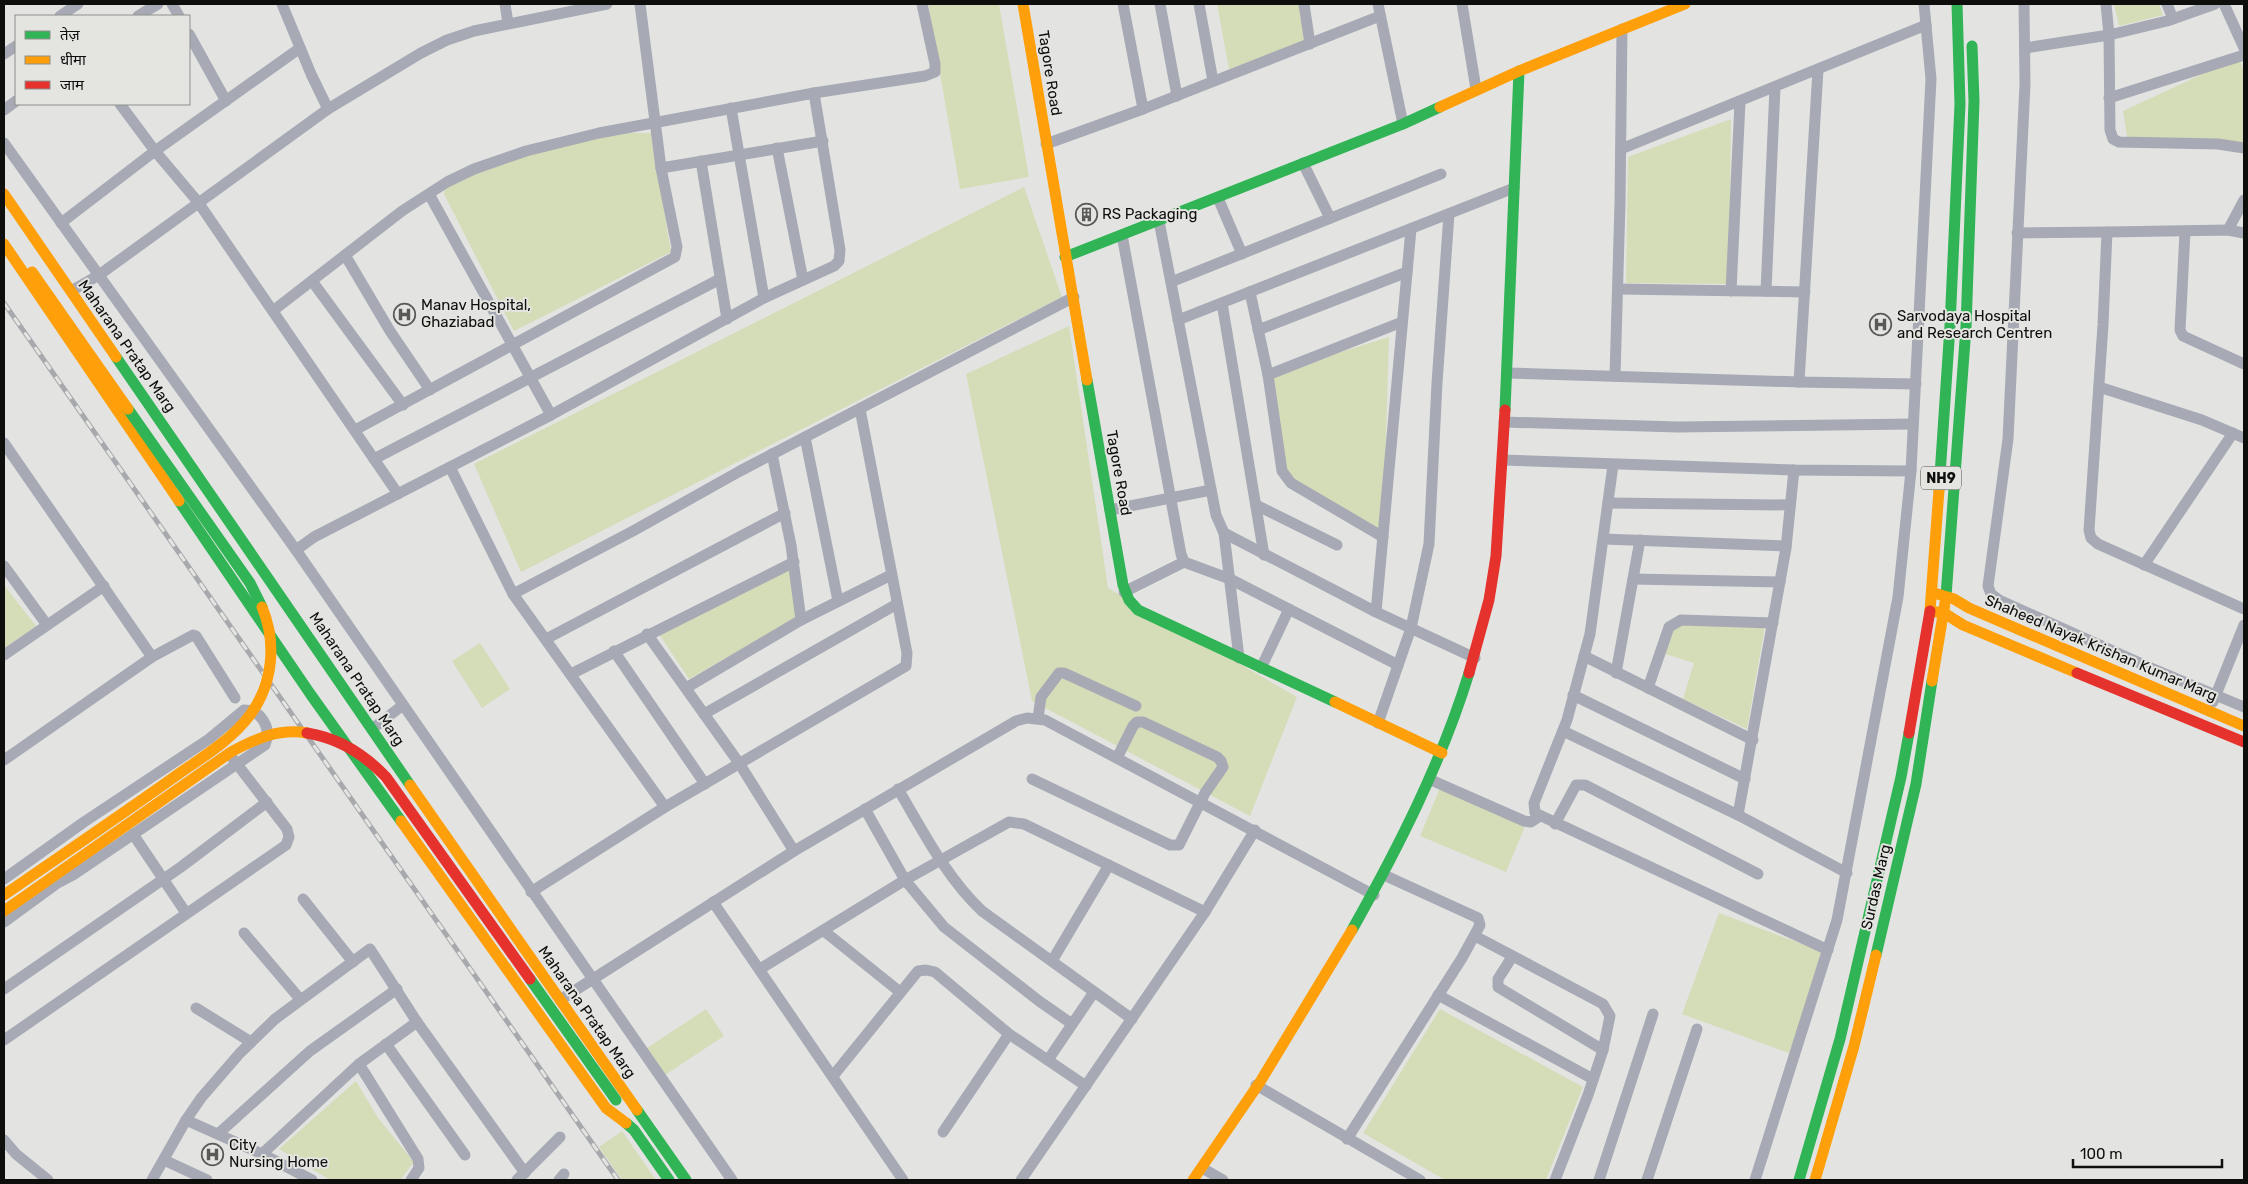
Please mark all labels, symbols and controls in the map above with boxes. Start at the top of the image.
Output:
legend [15,15,190,105]
text: तेज़ [60,26,81,44]
street label: Tagore Road [1034,29,1066,117]
text: धीमा [60,51,87,69]
text: जाम [60,76,85,94]
building icon: RS Packaging [1074,202,1098,226]
place label: RS Packaging [1102,205,1197,223]
street label: Maharana Pratap Marg [74,276,180,416]
place label: Manav Hospital, Ghaziabad [421,296,531,331]
hospital icon: Manav Hospital, Ghaziabad [393,302,417,326]
place label: Sarvodaya Hospital and Research Centren [1897,307,2052,342]
hospital icon: Sarvodaya Hospital and Research Centren [1869,313,1893,337]
street label: Tagore Road [1103,429,1135,517]
road number: NH9 [1921,466,1961,489]
street label: Shaheed Nayak Krishan Kumar Marg [1982,591,2220,705]
street label: Maharana Pratap Marg [306,609,408,749]
street label: Surdas Marg [1857,843,1895,931]
street label: Maharana Pratap Marg [534,942,640,1082]
place label: City Nursing Home [229,1136,328,1171]
scale bar [2073,1136,2222,1168]
hospital icon: City Nursing Home [201,1142,225,1166]
text: 100 m [2080,1145,2122,1163]

